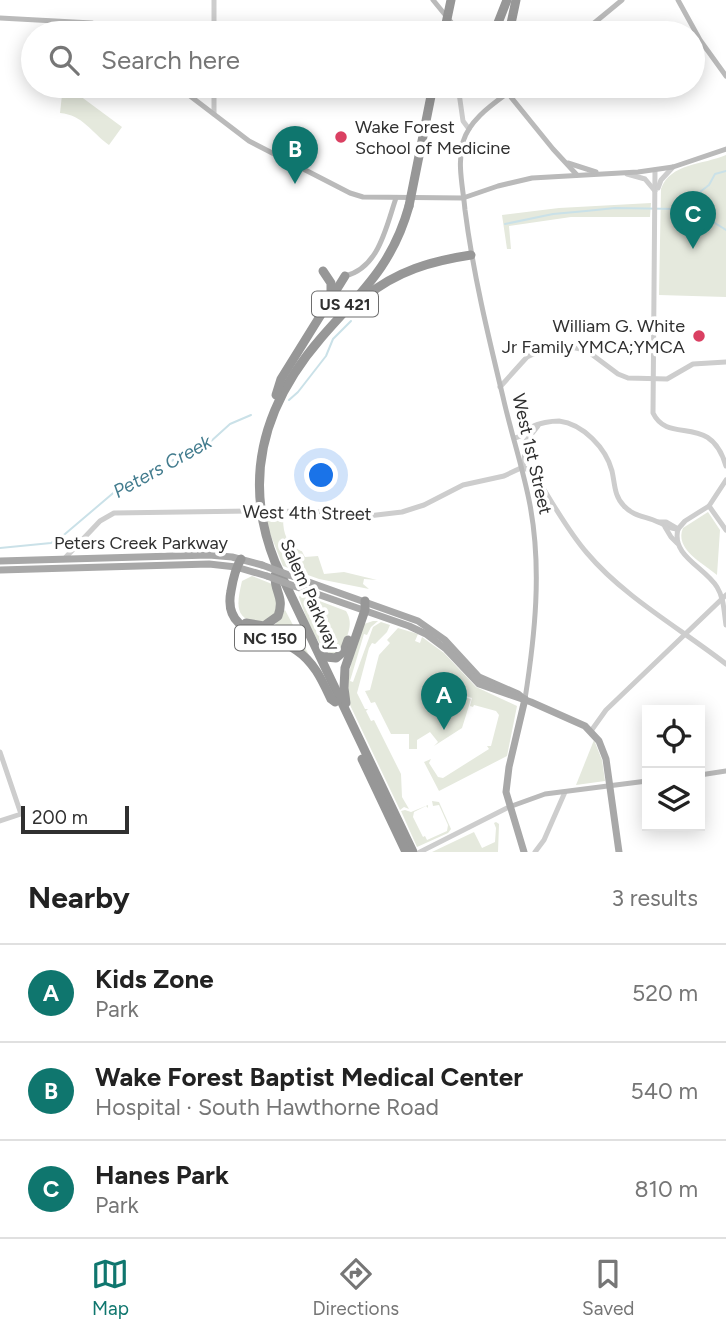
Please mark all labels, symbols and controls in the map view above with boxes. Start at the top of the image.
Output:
search box [21,21,705,98]
icon: search [45,41,83,79]
text: Search here [101,44,240,76]
place label: Wake Forest School of Medicine [355,116,510,159]
pin: B [272,126,318,184]
marker: Wake Forest School of Medicine [333,129,349,145]
pin: C [670,191,716,249]
road number: US 421 [312,292,378,316]
place label: William G. White Jr Family YMCA;YMCA [502,315,685,358]
marker: William G. White Jr Family YMCA;YMCA [691,328,707,344]
street label: West 1st Street [507,391,557,517]
water label: Peters Creek [109,430,216,503]
your location [304,458,338,492]
street label: West 4th Street [242,501,372,525]
street label: Peters Creek Parkway [54,532,229,554]
street label: Salem Parkway [275,536,345,655]
road number: NC 150 [235,625,305,650]
pin: A [421,672,467,730]
map controls [642,705,705,831]
button: locate [642,705,705,768]
button: layers [642,768,705,831]
scale bar [21,803,130,835]
text: 200 m [32,806,88,829]
text: Nearby [28,879,130,916]
text: 3 results [611,884,698,912]
text: Kids Zone [95,963,214,995]
text: A [43,979,59,1007]
text: 520 m [632,979,698,1007]
text: Park [95,995,139,1023]
text: Wake Forest Baptist Medical Center [95,1061,523,1093]
text: B [44,1077,58,1105]
text: 540 m [630,1077,698,1105]
text: Hospital · South Hawthorne Road [95,1093,439,1121]
text: Hanes Park [95,1159,229,1191]
text: C [43,1175,59,1203]
text: 810 m [634,1175,698,1203]
text: Park [95,1191,139,1219]
tab: Map [91,1255,129,1320]
tab: Directions [312,1255,399,1320]
tab: Saved [582,1255,634,1320]

